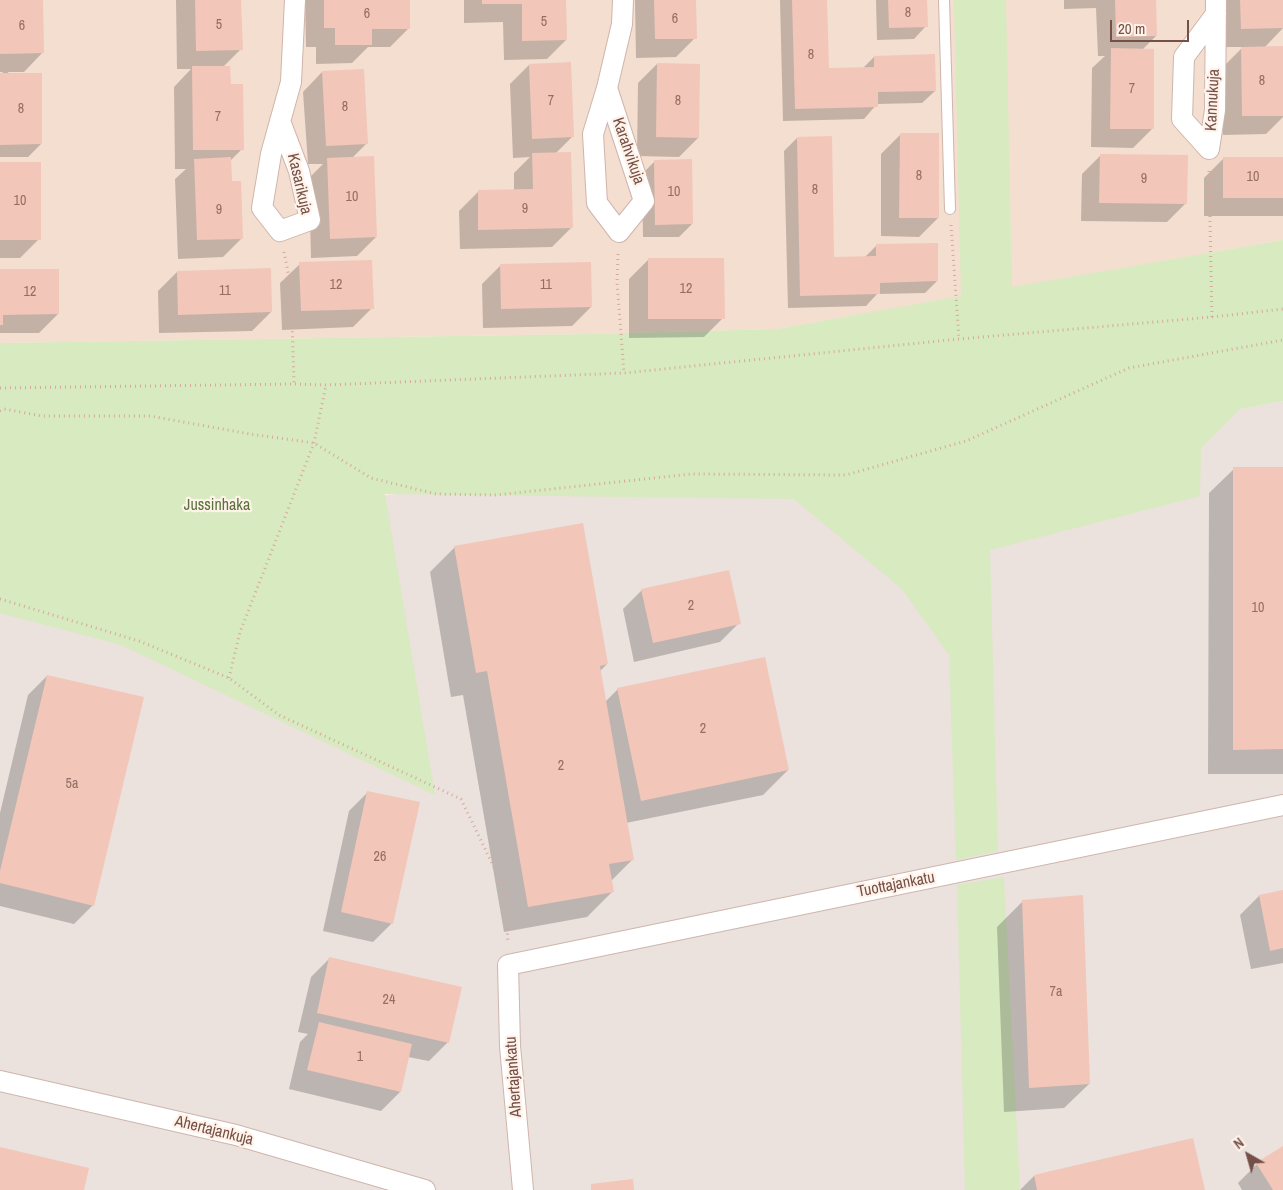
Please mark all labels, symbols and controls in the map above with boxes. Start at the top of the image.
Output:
house number: 8 [905,5,911,21]
house number: 6 [364,6,370,22]
scale bar [1113,10,1192,42]
house number: 6 [672,11,678,27]
house number: 5 [541,14,547,30]
house number: 5 [216,17,222,33]
house number: 6 [19,18,25,34]
text: 20 m [1118,18,1145,39]
house number: 8 [808,47,814,63]
street label: Kannukuja [1202,69,1224,131]
house number: 8 [1259,73,1265,89]
house number: 7 [1129,81,1135,97]
house number: 7 [548,93,554,109]
house number: 8 [675,93,681,109]
house number: 8 [342,99,348,115]
house number: 8 [18,101,24,117]
house number: 7 [215,109,221,125]
street label: Karahvikuja [608,115,648,187]
street label: Kasarikuja [283,152,315,216]
house number: 8 [916,168,922,184]
house number: 10 [1247,169,1259,185]
house number: 9 [1141,171,1147,187]
house number: 8 [812,182,818,198]
house number: 10 [668,184,680,200]
house number: 10 [346,189,358,205]
house number: 10 [14,193,26,209]
house number: 9 [522,201,528,217]
house number: 9 [216,202,222,218]
house number: 12 [330,277,342,293]
house number: 11 [540,277,552,293]
house number: 12 [680,281,692,297]
house number: 11 [219,283,231,299]
house number: 12 [24,284,36,300]
park label: Jussinhaka [184,496,250,516]
house number: 2 [688,598,694,614]
house number: 10 [1252,600,1264,616]
house number: 2 [700,721,706,737]
house number: 2 [558,758,564,774]
house number: 5a [66,776,78,792]
house number: 26 [374,849,386,865]
street label: Tuottajankatu [856,868,936,902]
house number: 7a [1050,984,1062,1000]
house number: 24 [383,992,395,1008]
street label: Ahertajankatu [502,1036,526,1118]
house number: 1 [357,1049,363,1065]
street label: Ahertajankuja [173,1112,255,1150]
north arrow [1223,1130,1273,1180]
text: N [1230,1134,1248,1153]

